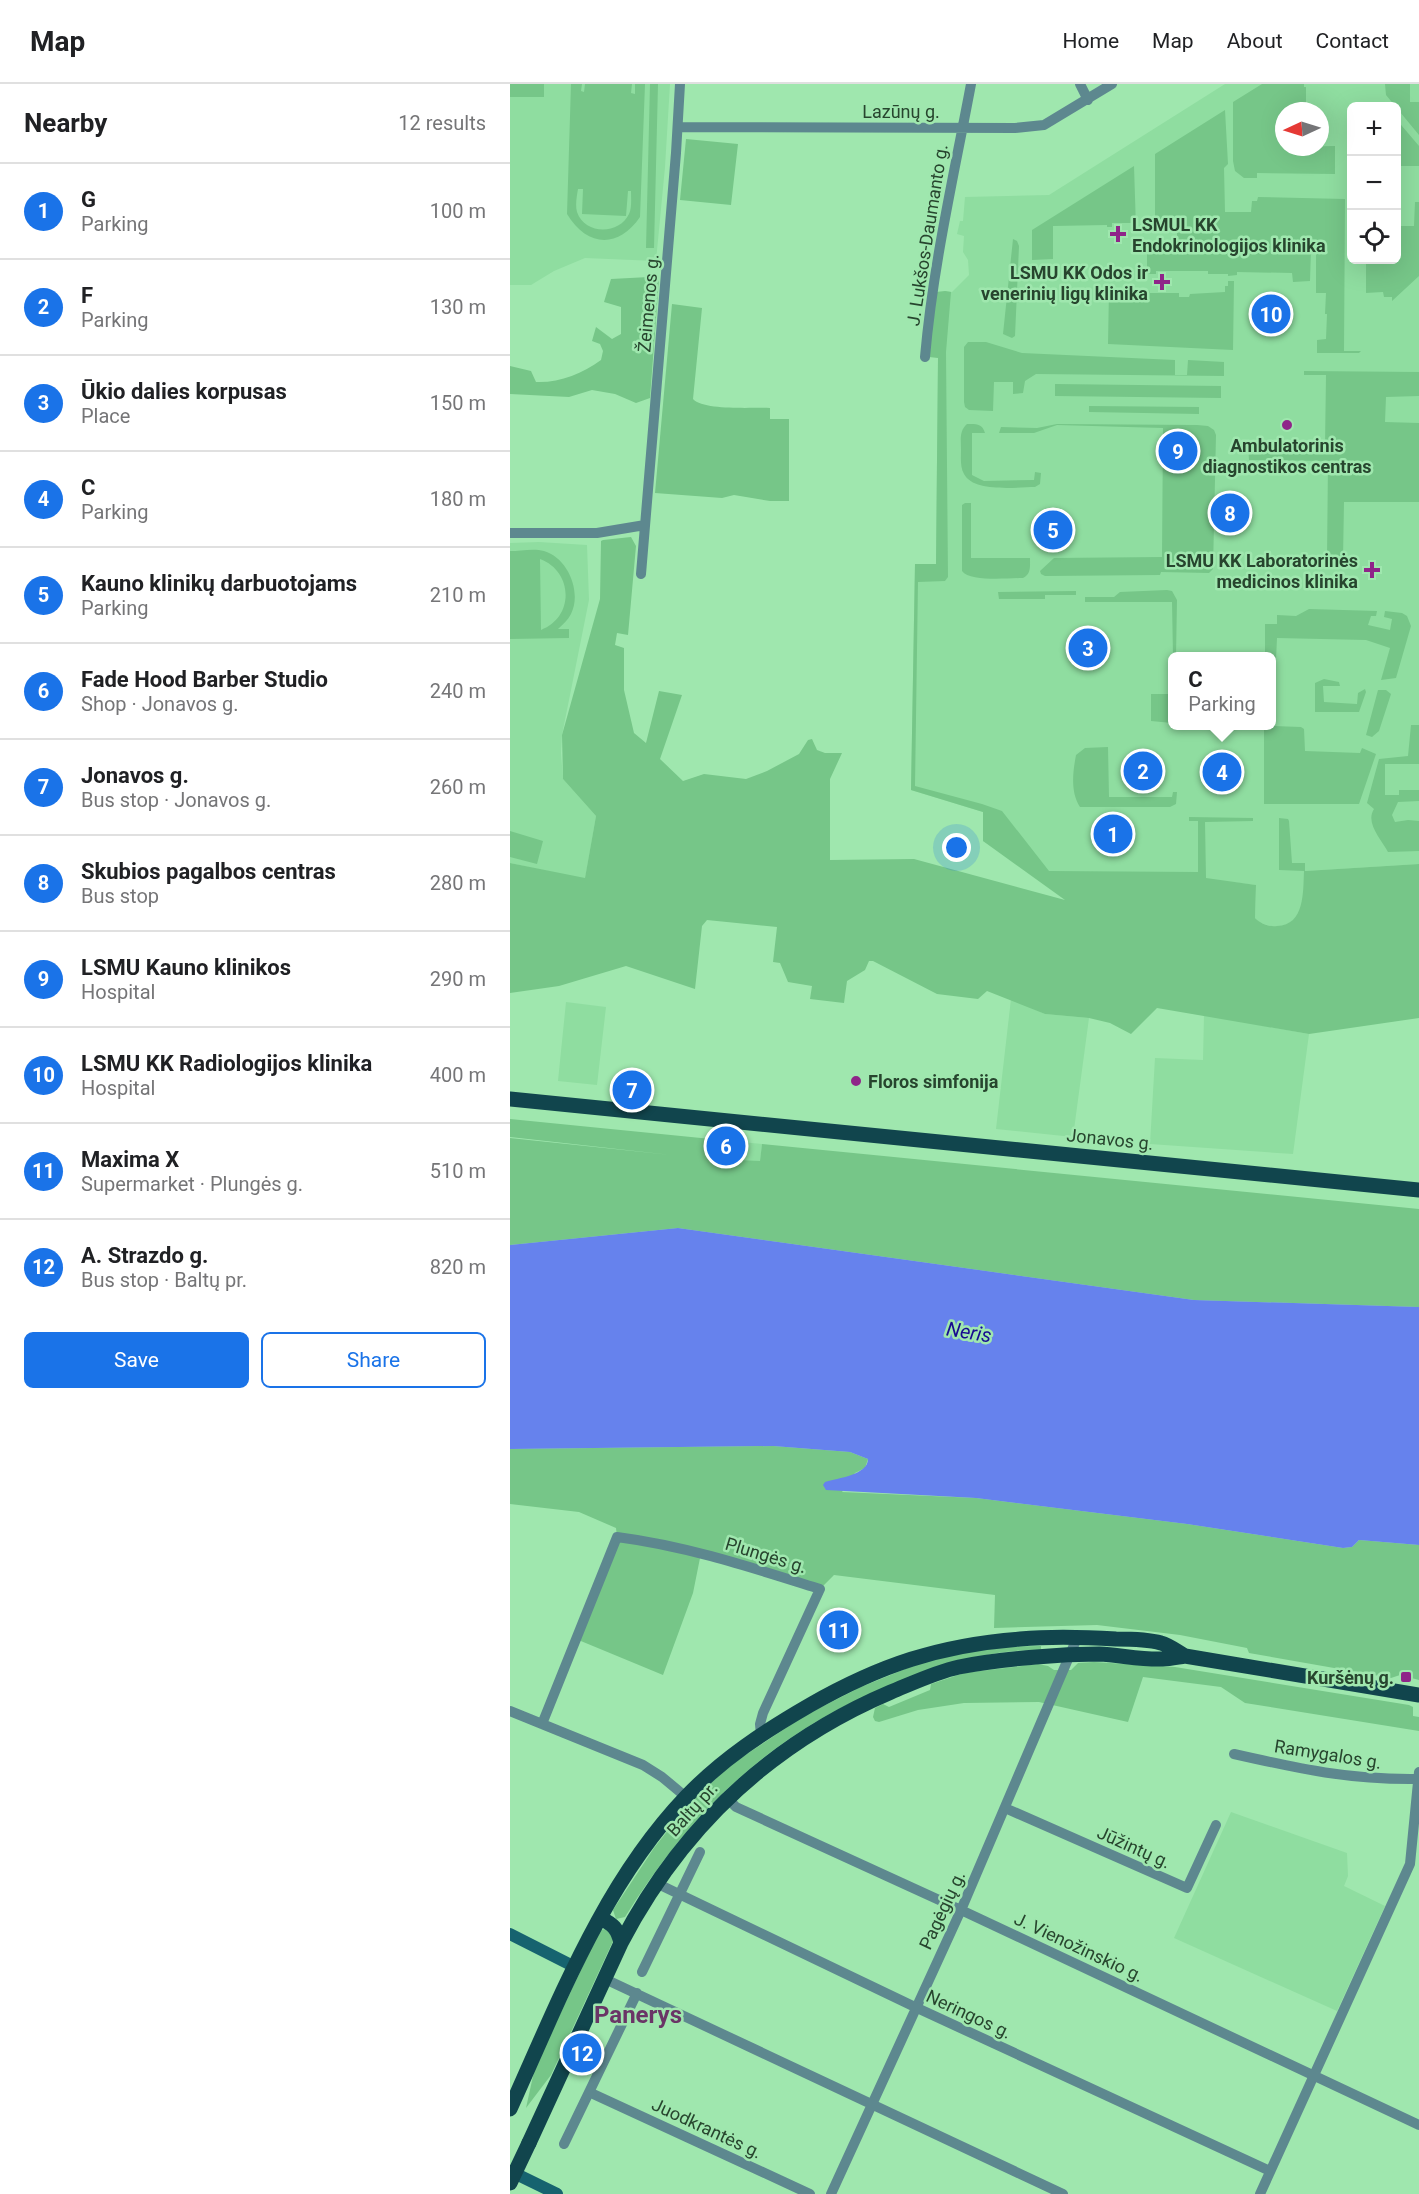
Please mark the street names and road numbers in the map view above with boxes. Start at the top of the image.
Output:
street label: Lazūnų g. [862,101,940,122]
street label: J. Lukšos-Daumanto g. [902,143,952,327]
street label: Žeimenos g. [633,253,663,353]
street label: Jonavos g. [1066,1124,1154,1154]
street label: Plungės g. [723,1533,809,1577]
street label: Ramygalos g. [1273,1735,1383,1773]
street label: Baltų pr. [662,1778,722,1840]
street label: Jūžintų g. [1094,1821,1174,1873]
street label: Pagėgių g. [915,1867,969,1953]
street label: J. Vienožinskio g. [1011,1908,1147,1986]
street label: Neringos g. [923,1985,1015,2043]
street label: Juodkrantės g. [649,2093,765,2163]

